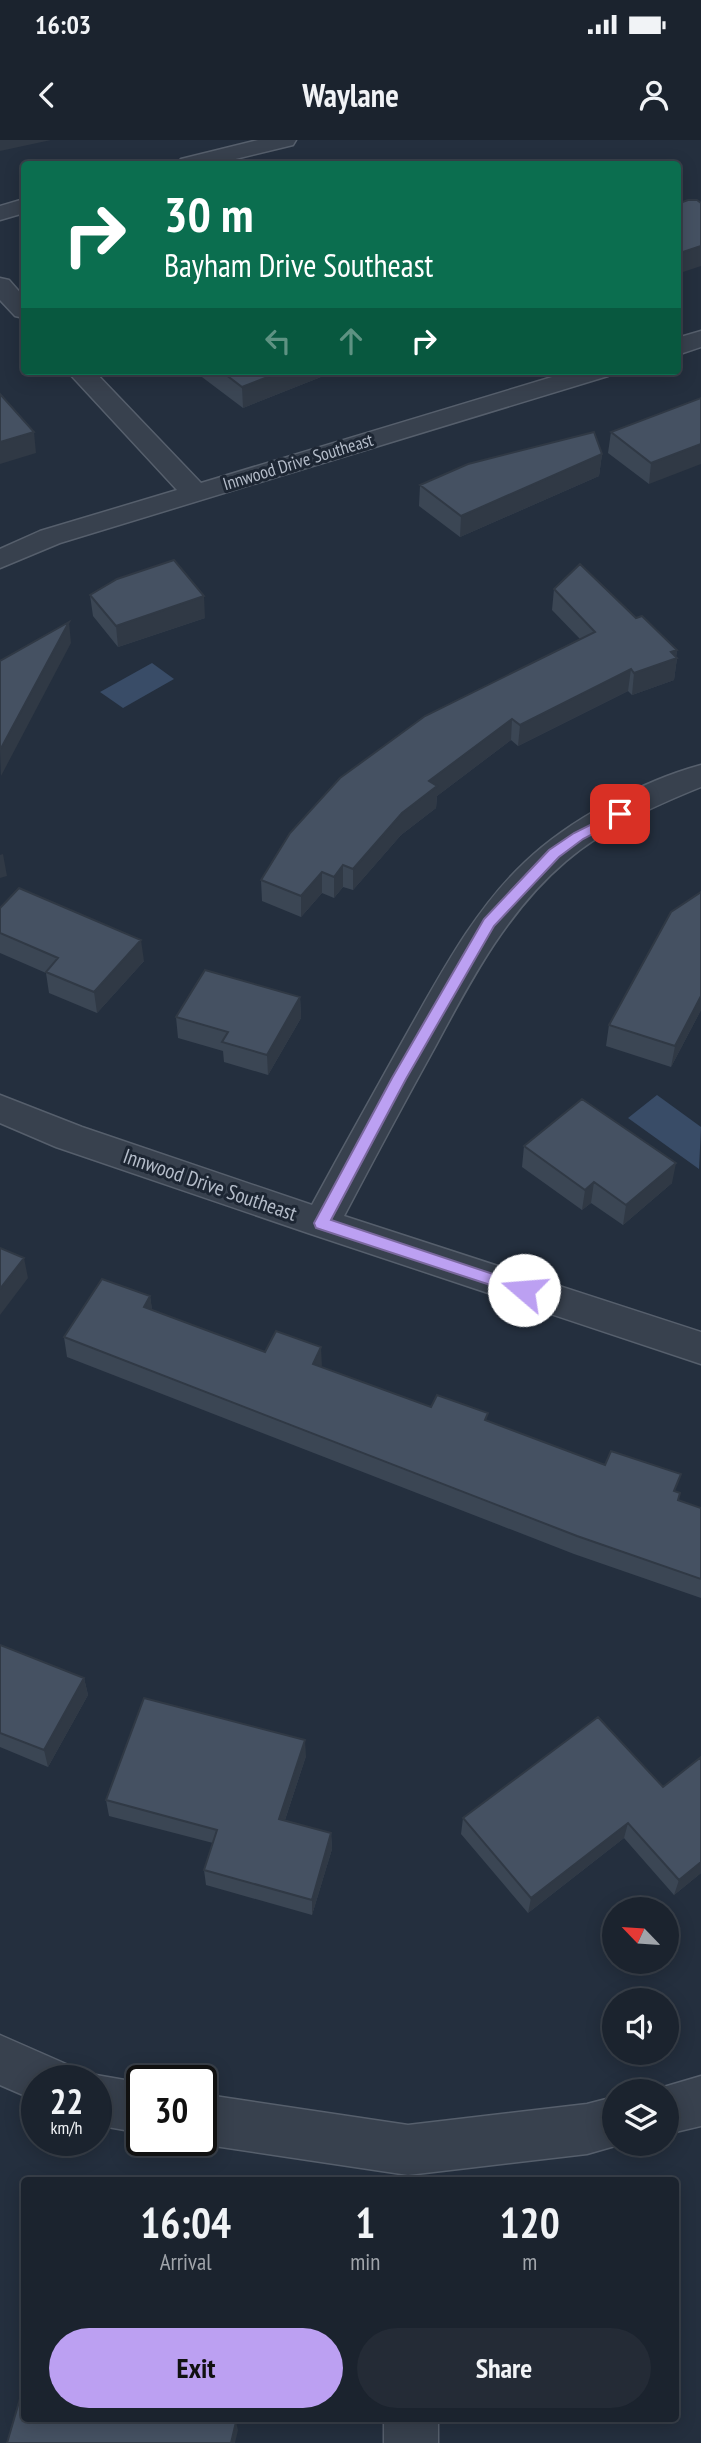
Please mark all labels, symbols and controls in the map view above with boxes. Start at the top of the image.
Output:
text: 16:03 [35,8,91,41]
text: Waylane [302,74,399,116]
icon: back [28,76,66,114]
icon: person [635,76,673,114]
text: 30 m [164,182,253,246]
icon: right [49,189,140,280]
text: Bayham Drive Southeast [164,244,433,286]
icon: left [259,322,297,360]
icon: ahead [332,322,370,360]
icon: right [405,322,443,360]
street label: Innwood Drive Southeast [220,428,376,495]
pin [590,784,650,844]
icon: arrive [601,795,639,833]
street label: Innwood Drive Southeast [120,1142,301,1227]
position arrow [487,1253,561,1327]
north arrow [602,1897,679,1974]
map controls [602,1897,679,2156]
button: sound [602,1988,679,2065]
speed limit sign: 30 [126,2065,217,2156]
text: 22 [50,2078,83,2124]
button: layers [602,2079,679,2156]
text: km/h [51,2116,82,2139]
text: 16:04 [140,2195,231,2250]
text: 1 [355,2195,375,2250]
text: 120 [500,2195,560,2250]
text: Arrival [160,2247,212,2276]
text: min [350,2247,380,2276]
text: m [522,2247,537,2276]
button: Exit [49,2328,343,2408]
button: Share [357,2328,651,2408]

